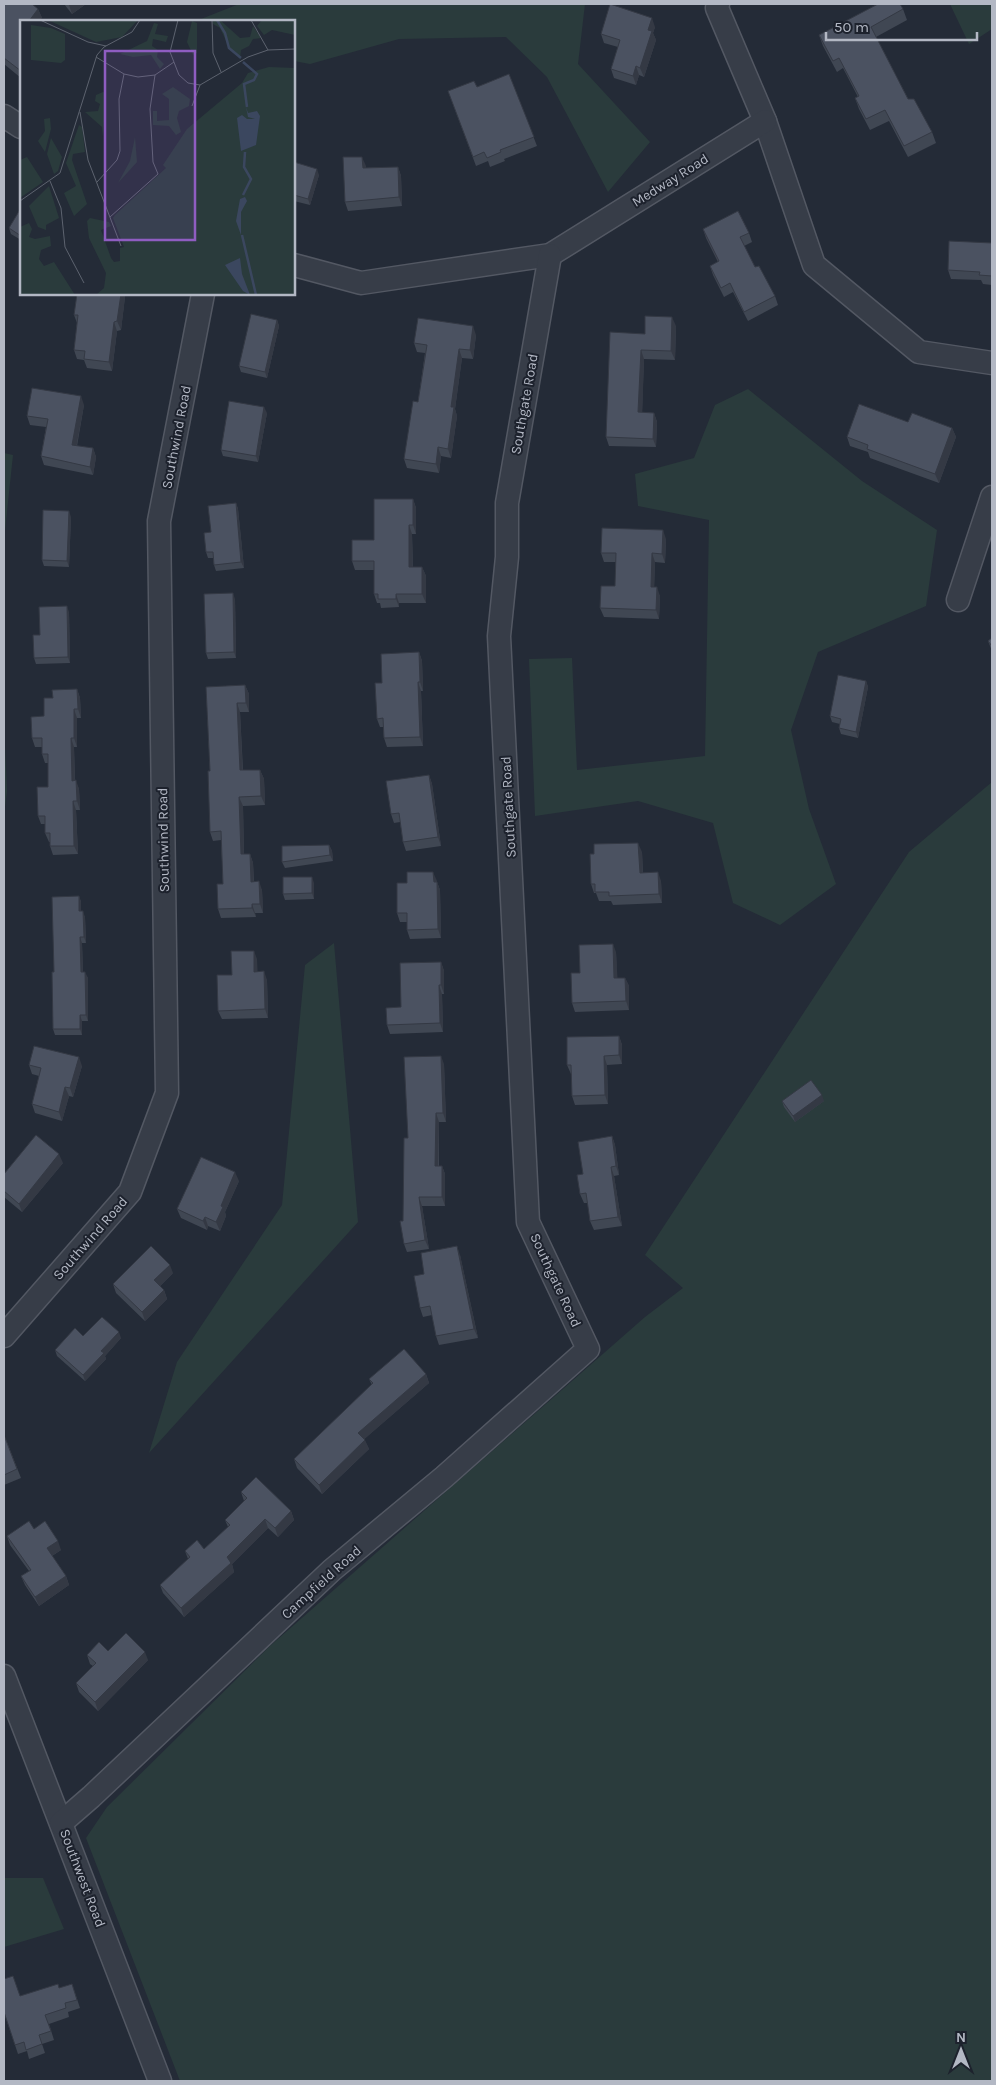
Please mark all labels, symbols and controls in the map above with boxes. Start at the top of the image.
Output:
scale bar [826,10,977,42]
text: 50 m [834,18,869,36]
inset map [20,20,295,295]
street label: Medway Road [629,150,712,211]
street label: Southgate Road [507,352,542,456]
street label: Southwind Road [158,384,195,490]
street label: Southgate Road [497,756,520,858]
street label: Southwind Road [154,787,173,893]
street label: Southwind Road [50,1193,131,1283]
street label: Southgate Road [526,1230,585,1330]
street label: Campfield Road [278,1542,365,1623]
street label: Southwest Road [56,1827,109,1930]
north arrow [936,2025,986,2075]
text: N [956,2029,966,2046]

